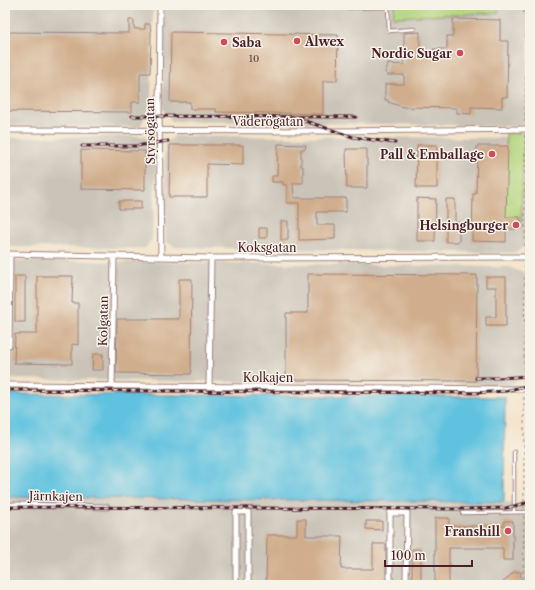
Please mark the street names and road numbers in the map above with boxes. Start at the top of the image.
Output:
street label: Styrsögatan [142,97,158,164]
street label: Väderögatan [231,114,304,129]
street label: Koksgatan [237,240,297,255]
street label: Kolgatan [95,295,111,346]
street label: Kolkajen [243,370,294,385]
street label: Järnkajen [27,488,83,504]

